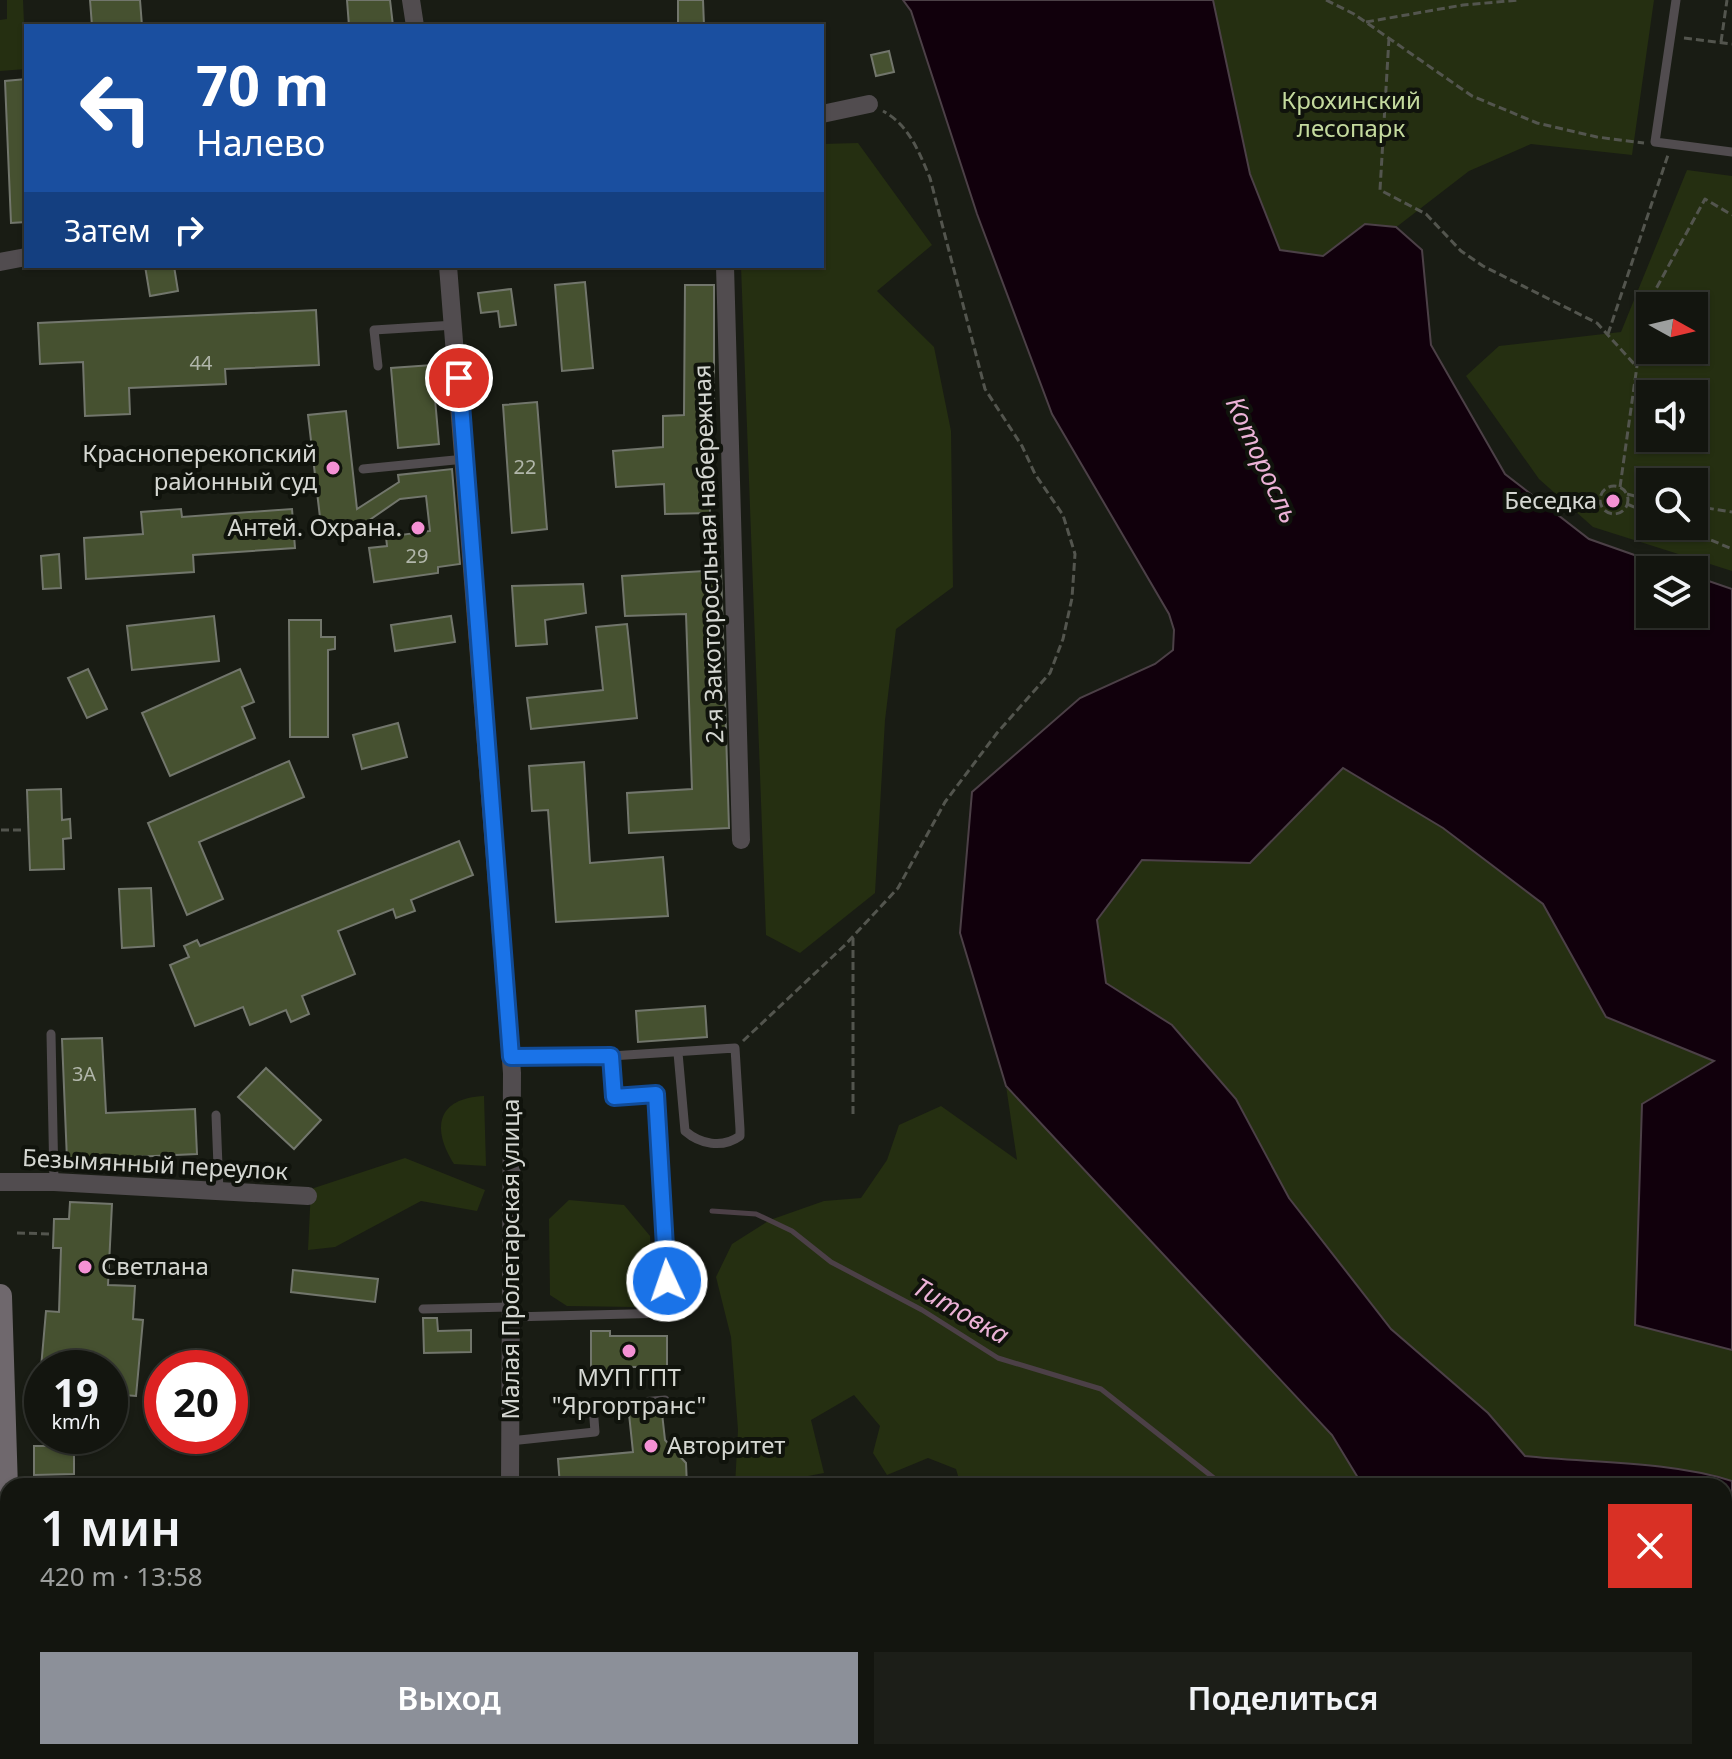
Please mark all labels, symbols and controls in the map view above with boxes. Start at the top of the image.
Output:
text: 70 m [196,46,329,122]
icon: left [64,56,168,160]
park label: Крохинский лесопарк [1281,83,1421,144]
text: Налево [196,118,325,167]
icon: right [167,208,211,252]
text: Затем [64,210,151,251]
north arrow [1636,292,1708,364]
map controls [1636,292,1708,628]
pin [425,344,493,412]
house number: 44 [190,349,213,376]
icon: arrive [437,356,481,400]
street label: 2-я Закоторосльная набережная [684,364,731,744]
button: sound [1636,380,1708,452]
water label: Которосль [1218,390,1308,529]
place label: Красноперекопский районный суд [82,436,317,497]
house number: 22 [514,453,536,480]
marker: Красноперекопский районный суд [324,459,342,477]
button: search [1636,468,1708,540]
place label: Беседка [1504,483,1597,516]
marker: Беседка [1604,492,1622,510]
place label: Антей. Охрана. [228,510,402,543]
marker: Антей. Охрана. [409,519,427,537]
house number: 29 [406,542,428,569]
button: layers [1636,556,1708,628]
house number: 3А [72,1060,96,1087]
street label: Малая Пролетарская улица [493,1099,526,1419]
street label: Безымянный переулок [21,1140,289,1187]
position arrow [625,1239,709,1323]
place label: Светлана [101,1249,209,1282]
marker: Светлана [76,1258,94,1276]
water label: Титовка [907,1268,1016,1352]
marker: МУП ГПТ "Яргортранс" [620,1342,638,1360]
speed limit sign: 20 [144,1350,248,1454]
place label: МУП ГПТ "Яргортранс" [552,1360,706,1421]
text: 19 [53,1364,99,1419]
text: km/h [51,1408,101,1435]
place label: Авторитет [667,1428,785,1461]
marker: Авторитет [642,1437,660,1455]
text: 1 мин [40,1495,181,1560]
button: close [1608,1504,1692,1588]
text: 420 m · 13:58 [40,1558,203,1594]
button: Выход [40,1652,858,1744]
button: Поделиться [874,1652,1692,1744]

